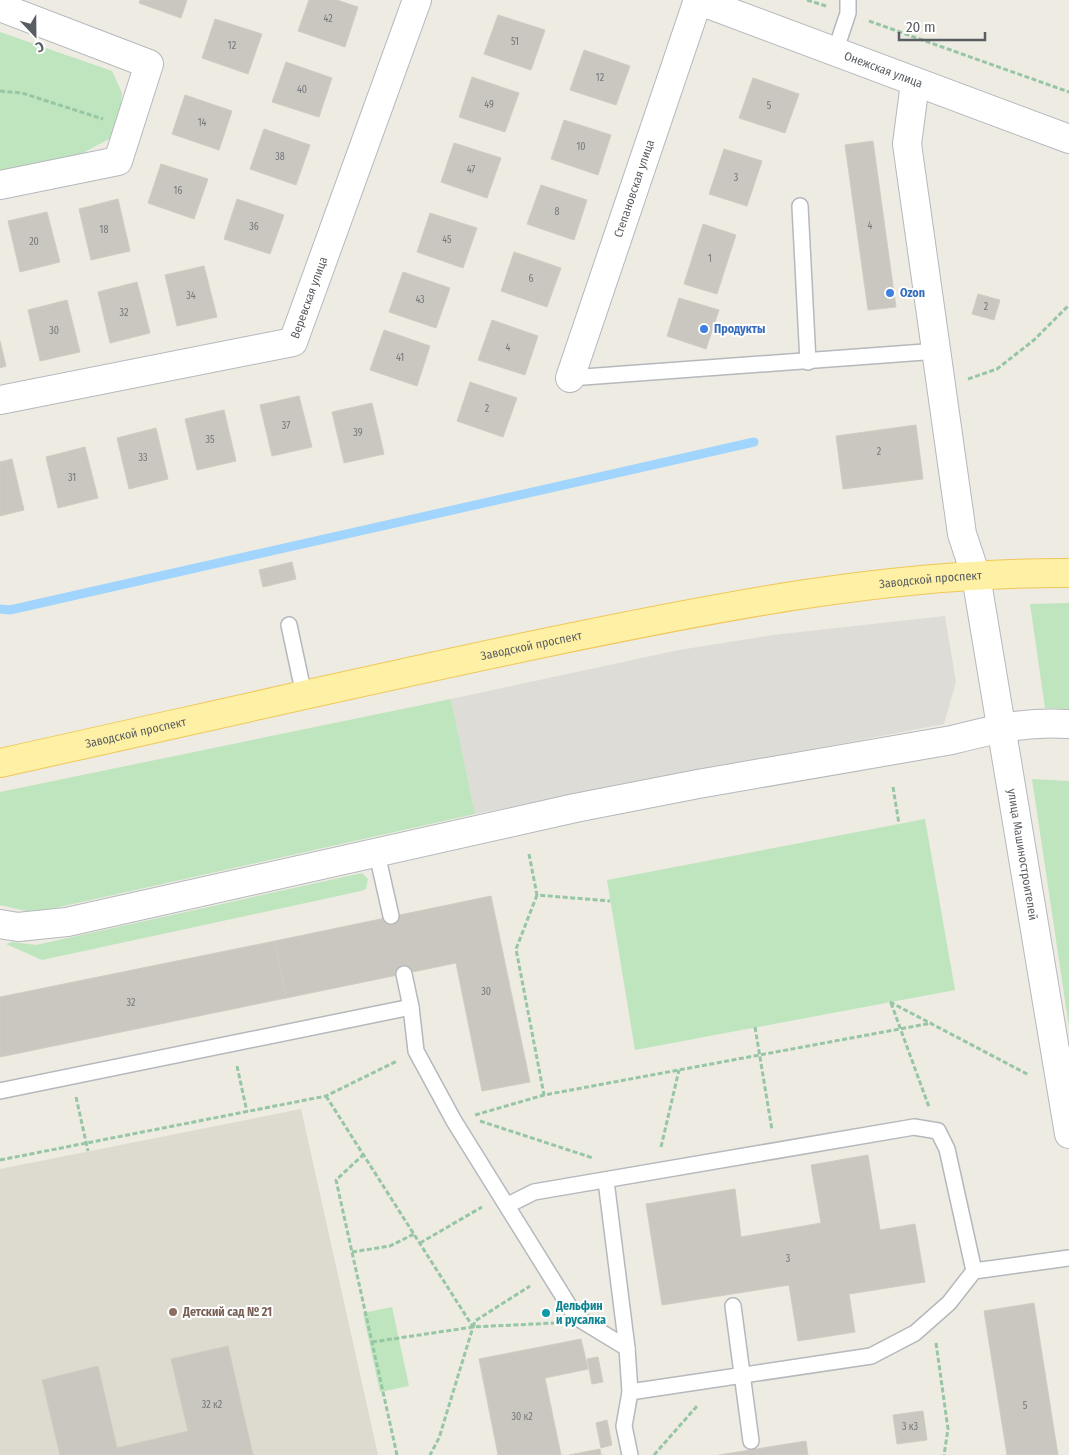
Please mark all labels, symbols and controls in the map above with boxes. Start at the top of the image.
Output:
north arrow [10,10,60,60]
scale bar [899,10,985,42]
house number: 42 [323,13,333,25]
text: 20 m [906,18,936,36]
house number: 51 [511,36,519,48]
text: С [32,37,46,56]
house number: 12 [228,40,237,52]
street label: Онежская улица [842,49,925,91]
house number: 12 [596,72,605,84]
house number: 40 [297,84,307,96]
house number: 49 [484,99,494,111]
house number: 5 [767,100,772,112]
house number: 14 [198,117,207,129]
street label: Степановская улица [611,138,657,239]
house number: 10 [576,141,586,153]
house number: 38 [275,151,285,163]
house number: 47 [467,164,475,176]
house number: 3 [734,172,739,184]
house number: 16 [174,185,182,197]
house number: 8 [555,206,560,218]
house number: 4 [868,220,873,232]
house number: 36 [249,221,259,233]
house number: 18 [100,224,108,236]
house number: 45 [442,234,452,246]
house number: 20 [29,236,39,248]
house number: 1 [708,253,712,265]
street label: Веревская улица [288,255,330,340]
house number: 6 [529,273,534,285]
place label: Ozon [900,286,925,300]
marker: Ozon [884,287,896,299]
house number: 34 [186,290,196,302]
house number: 43 [415,294,425,306]
house number: 2 [984,301,989,313]
house number: 32 [120,307,129,319]
place label: Продукты [714,322,765,336]
marker: Продукты [698,323,710,335]
house number: 30 [49,325,59,337]
house number: 4 [506,342,511,354]
house number: 41 [396,352,404,364]
house number: 2 [485,403,490,415]
house number: 37 [282,420,290,432]
house number: 39 [353,427,363,439]
house number: 35 [205,434,215,446]
house number: 2 [877,446,882,458]
house number: 33 [138,452,148,464]
house number: 31 [68,472,76,484]
street label: Заводской проспект [878,568,982,591]
street label: Заводской проспект [479,628,583,663]
street label: Заводской проспект [84,715,188,751]
street label: улица Машиностроителей [1005,788,1040,921]
house number: 30 [481,986,491,998]
house number: 32 [127,997,136,1009]
house number: 3 [786,1253,791,1265]
place label: Дельфин и русалка [555,1299,606,1327]
place label: Детский сад № 21 [182,1305,272,1319]
marker: Детский сад № 21 [167,1306,179,1318]
marker: Дельфин и русалка [540,1307,552,1319]
house number: 32 к2 [202,1399,223,1411]
house number: 5 [1023,1400,1028,1412]
house number: 30 к2 [511,1411,533,1423]
house number: 3 к3 [902,1421,919,1433]

